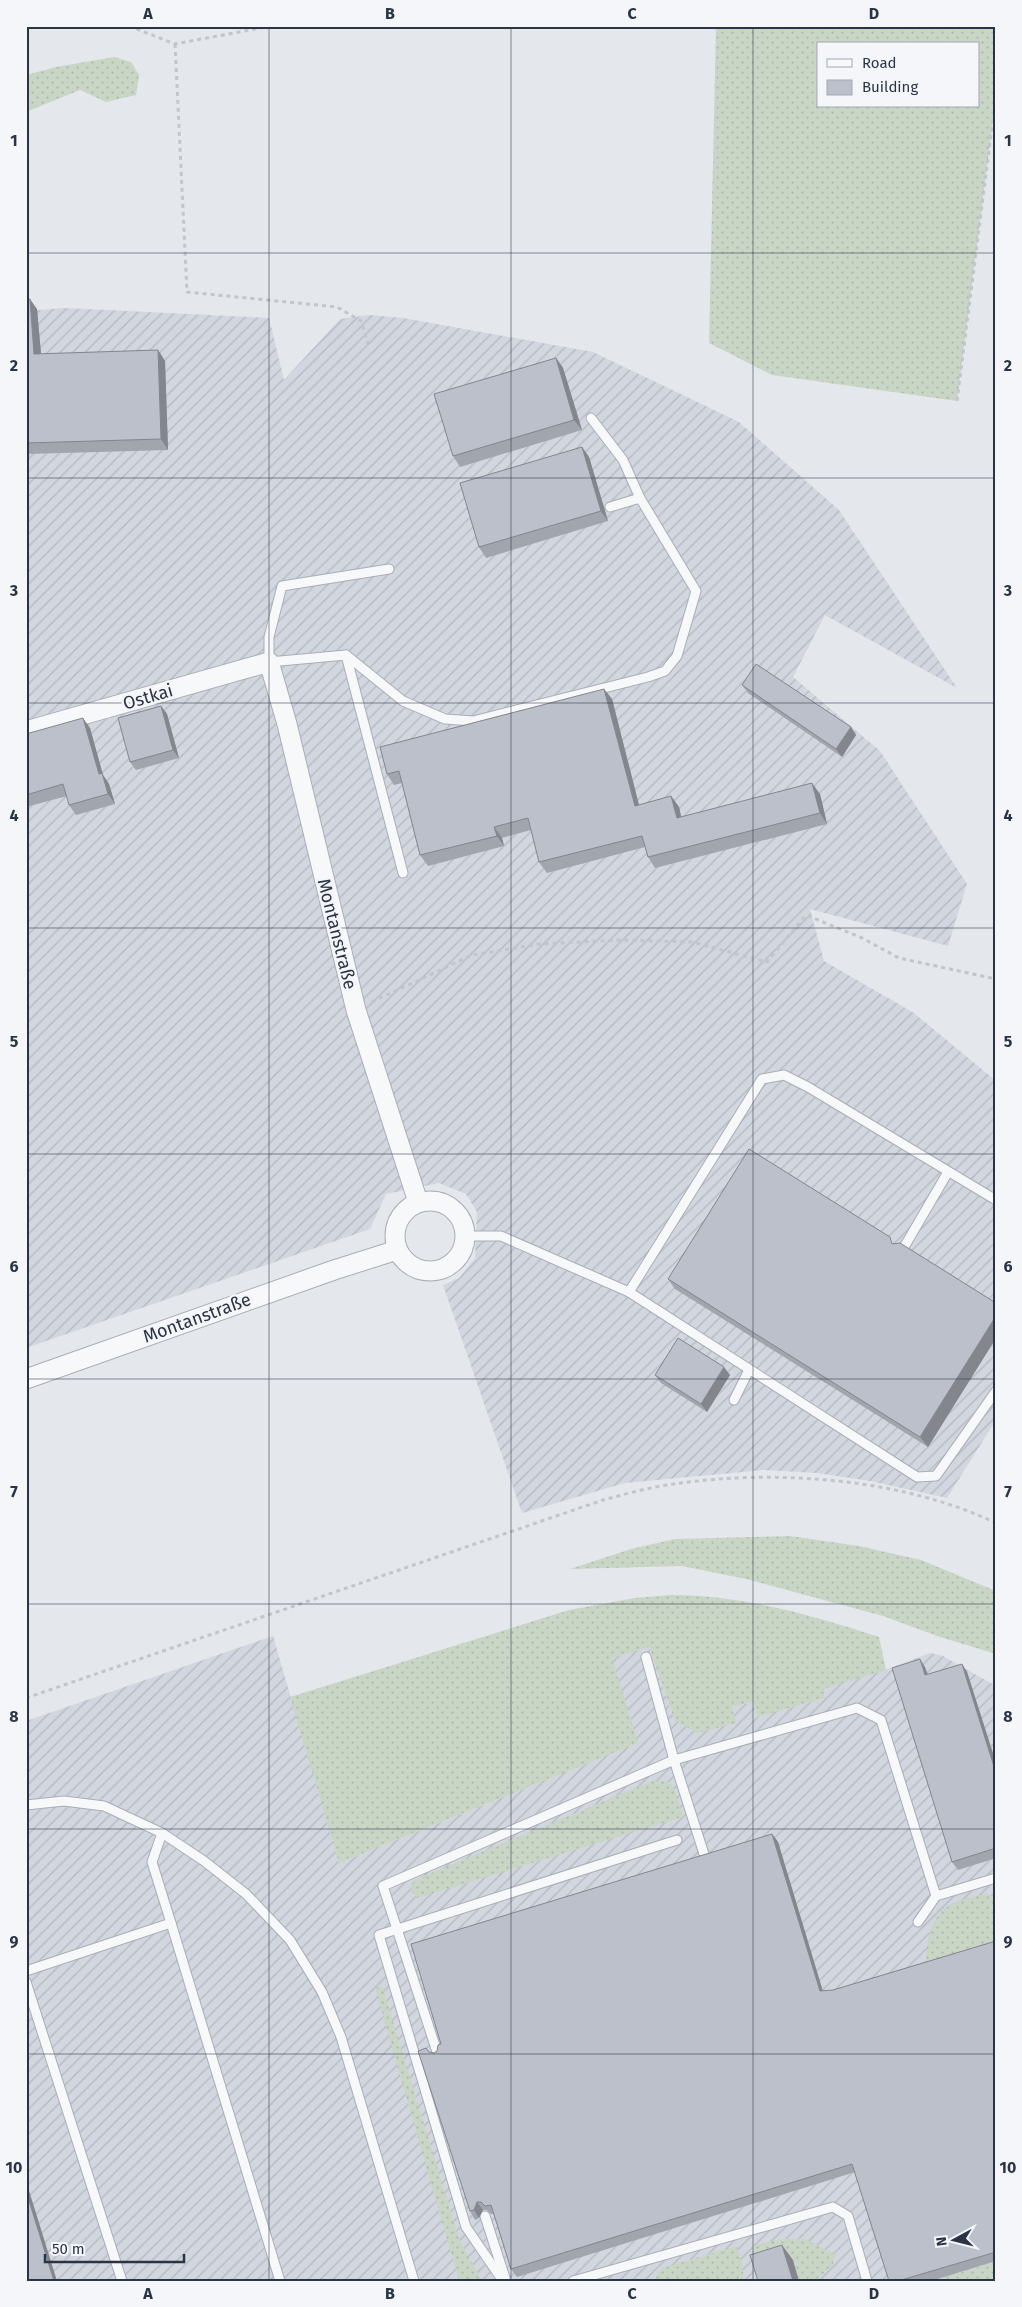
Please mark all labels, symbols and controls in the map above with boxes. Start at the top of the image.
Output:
text: A [142,4,153,23]
text: B [385,4,395,23]
text: C [627,4,637,23]
text: D [869,4,879,23]
legend [817,42,980,108]
text: Road [862,54,897,72]
text: Building [862,78,918,96]
text: 1 [10,131,18,150]
text: 1 [1004,131,1012,150]
text: 2 [10,356,18,375]
text: 2 [1004,356,1012,375]
text: 3 [9,581,18,600]
text: 3 [1003,581,1012,600]
street label: Ostkai [120,679,176,715]
text: 4 [9,806,19,825]
text: 4 [1003,806,1013,825]
street label: Montanstraße [313,876,361,992]
text: 5 [10,1032,19,1051]
text: 5 [1004,1032,1013,1051]
text: 6 [9,1257,19,1276]
text: 6 [1003,1257,1013,1276]
street label: Montanstraße [140,1288,254,1348]
text: 7 [10,1482,18,1501]
text: 7 [1004,1482,1012,1501]
text: 8 [9,1707,19,1726]
text: 8 [1003,1707,1013,1726]
text: 9 [10,1932,19,1951]
text: 9 [1004,1932,1013,1951]
text: 10 [6,2158,22,2177]
text: 10 [1000,2158,1016,2177]
north arrow [930,2214,980,2264]
scale bar [45,2232,184,2264]
text: N [933,2236,951,2247]
text: 50 m [52,2240,85,2258]
text: A [142,2284,153,2303]
text: B [385,2284,395,2303]
text: C [627,2284,637,2303]
text: D [869,2284,879,2303]

